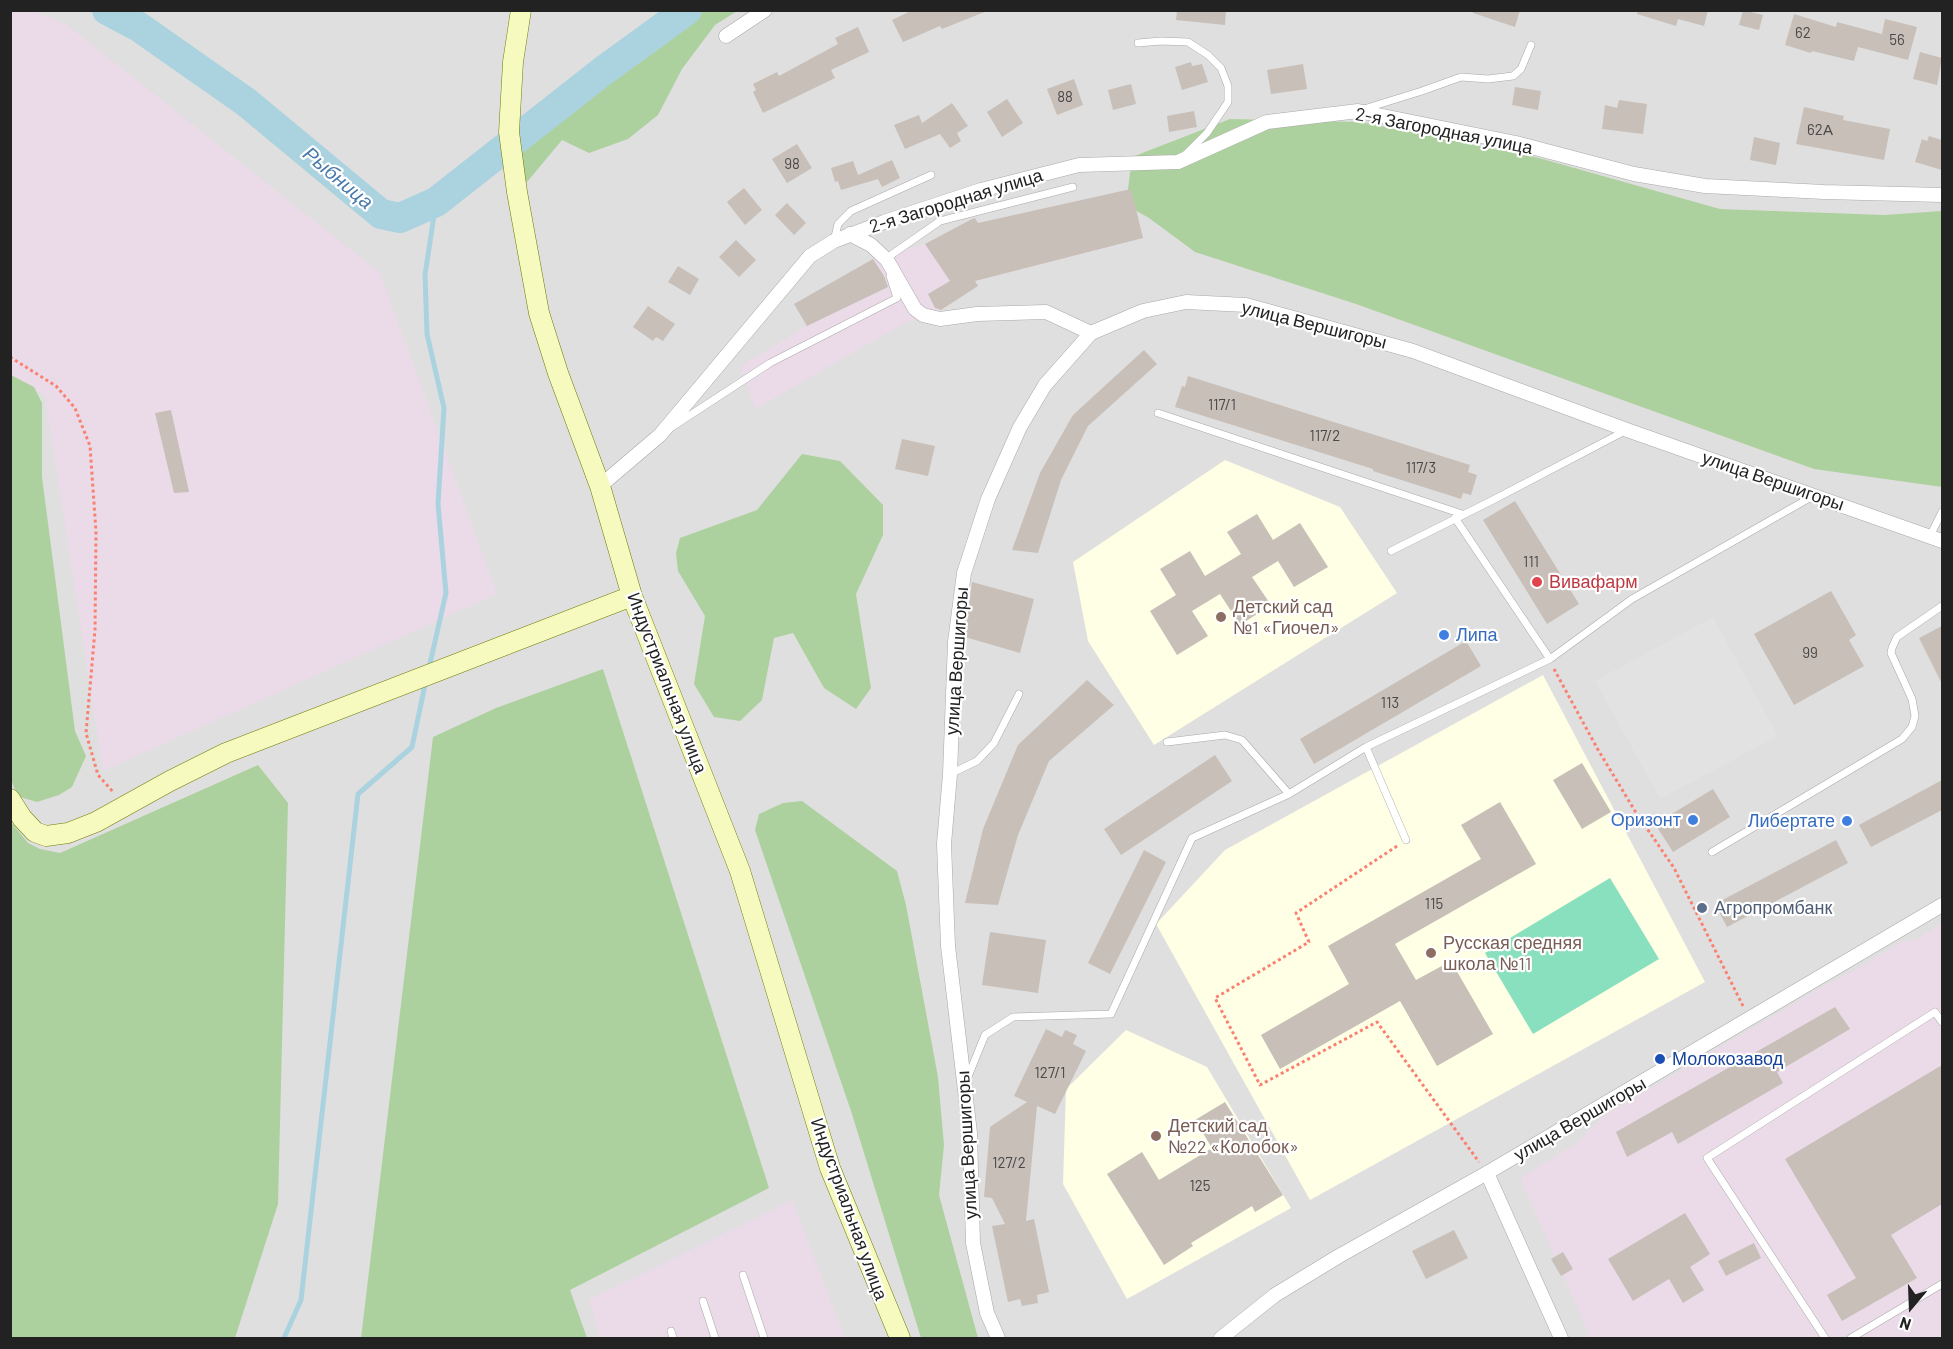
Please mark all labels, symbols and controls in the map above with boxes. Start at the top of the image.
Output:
house number: 62 [1795,24,1811,42]
house number: 56 [1889,31,1905,49]
house number: 88 [1057,88,1073,106]
street label: 2-я Загородная улица [1354,103,1534,159]
house number: 62А [1807,121,1833,139]
water label: Рыбница [298,142,378,214]
house number: 98 [784,155,800,173]
street label: 2-я Загородная улица [867,164,1045,238]
street label: улица Вершигоры [1239,297,1389,353]
house number: 117/1 [1208,396,1236,414]
house number: 117/2 [1310,427,1340,445]
street label: улица Вершигоры [1699,447,1847,515]
house number: 117/3 [1406,459,1436,477]
house number: 111 [1523,553,1539,571]
place label: Вивафарм [1549,571,1638,593]
marker: Вивафарм [1530,575,1544,589]
street label: улица Вершигоры [941,586,973,736]
street label: Индустриальная улица [622,589,712,777]
place label: Детский сад №1 «Гиочел» [1233,596,1339,638]
marker: Детский сад №1 «Гиочел» [1214,610,1228,624]
place label: Липа [1456,624,1498,646]
marker: Липа [1437,628,1451,642]
house number: 99 [1802,644,1818,662]
house number: 113 [1381,694,1399,712]
place label: Оризонт [1611,809,1681,831]
place label: Либертате [1748,810,1835,832]
marker: Оризонт [1686,813,1700,827]
marker: Либертате [1840,814,1854,828]
house number: 115 [1425,895,1443,913]
place label: Агропромбанк [1714,897,1832,919]
marker: Агропромбанк [1695,901,1709,915]
place label: Русская средняя школа №11 [1443,932,1582,974]
marker: Русская средняя школа №11 [1424,946,1438,960]
place label: Молокозавод [1672,1048,1783,1070]
marker: Молокозавод [1653,1052,1667,1066]
house number: 127/1 [1035,1064,1065,1082]
street label: улица Вершигоры [952,1070,982,1220]
street label: улица Вершигоры [1510,1072,1650,1166]
street label: Индустриальная улица [806,1115,892,1303]
place label: Детский сад №22 «Колобок» [1168,1115,1299,1158]
marker: Детский сад №22 «Колобок» [1149,1129,1163,1143]
house number: 127/2 [992,1154,1026,1172]
house number: 125 [1190,1177,1210,1195]
north arrow [1881,1277,1941,1337]
text: N [1897,1314,1913,1335]

